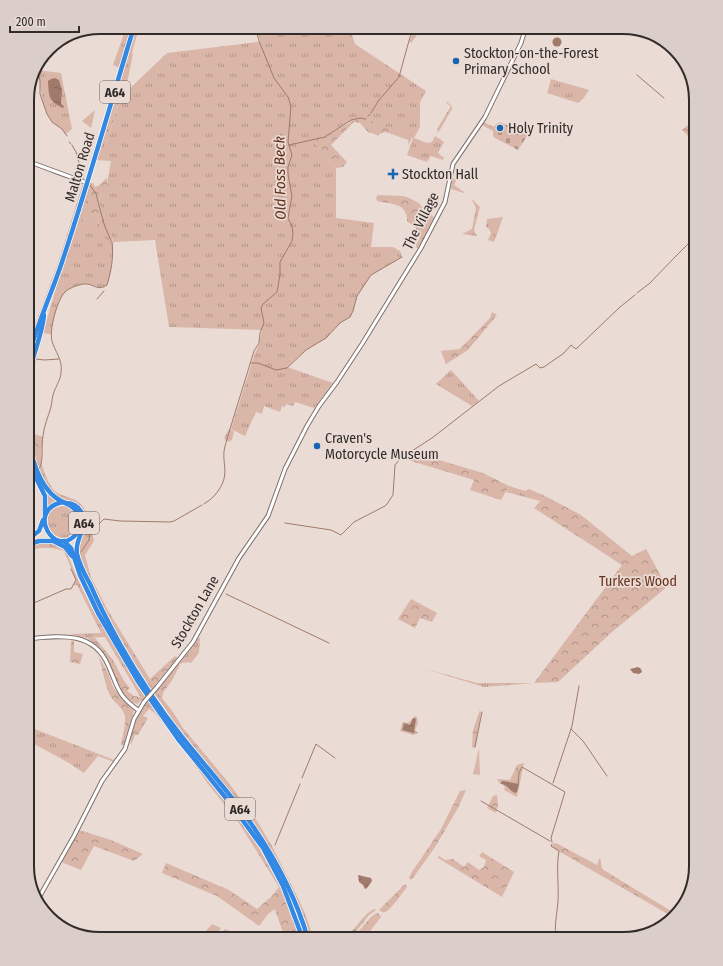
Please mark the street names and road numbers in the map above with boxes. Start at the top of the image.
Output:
road number: A64 [100,81,130,103]
street label: Malton Road [61,130,99,204]
street label: The Village [399,189,443,253]
road number: A64 [69,512,99,534]
street label: Stockton Lane [167,573,223,651]
road number: A64 [225,798,255,820]

